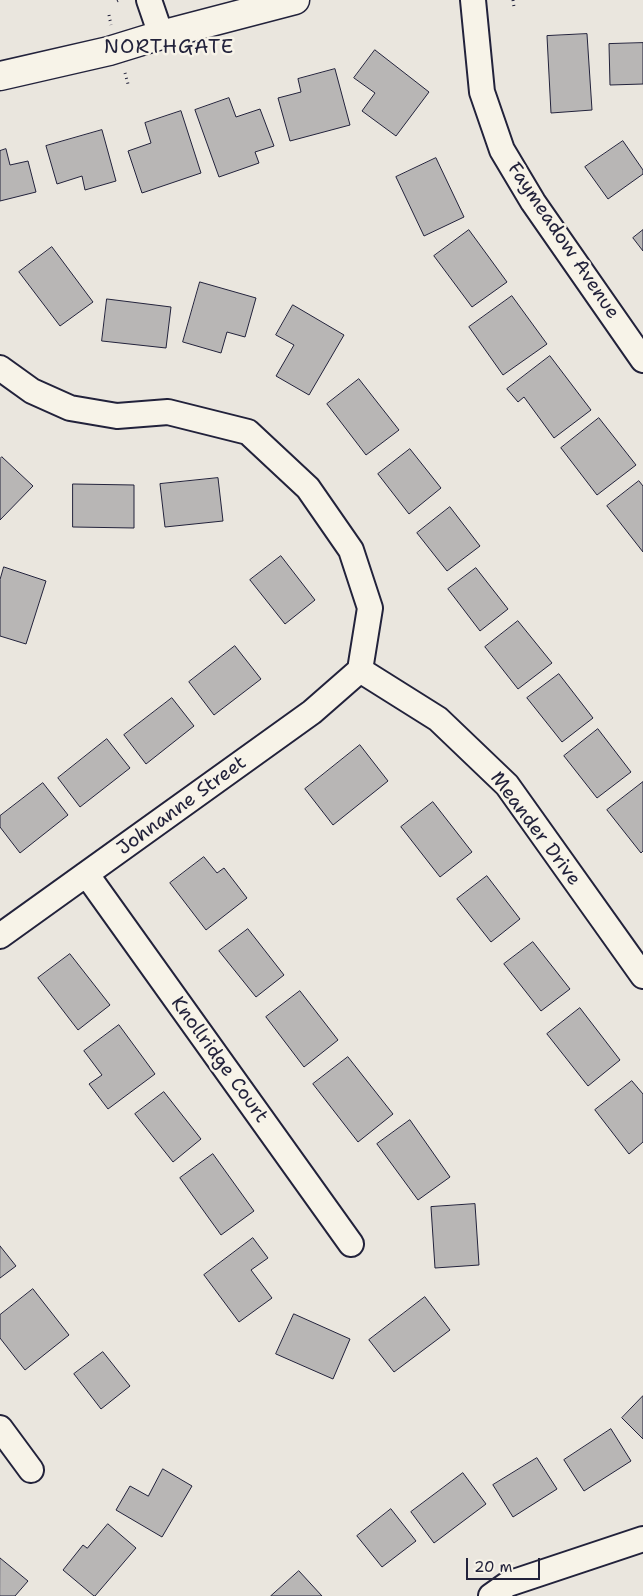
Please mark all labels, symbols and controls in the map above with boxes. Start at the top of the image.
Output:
district label: NORTHGATE [103,36,235,60]
street label: Faymeadow Avenue [502,159,624,323]
street label: Johnanne Street [113,752,251,860]
street label: Meander Drive [485,768,585,890]
street label: Knollridge Court [166,993,272,1127]
scale bar [468,1548,542,1580]
text: 20 m [474,1557,513,1577]

